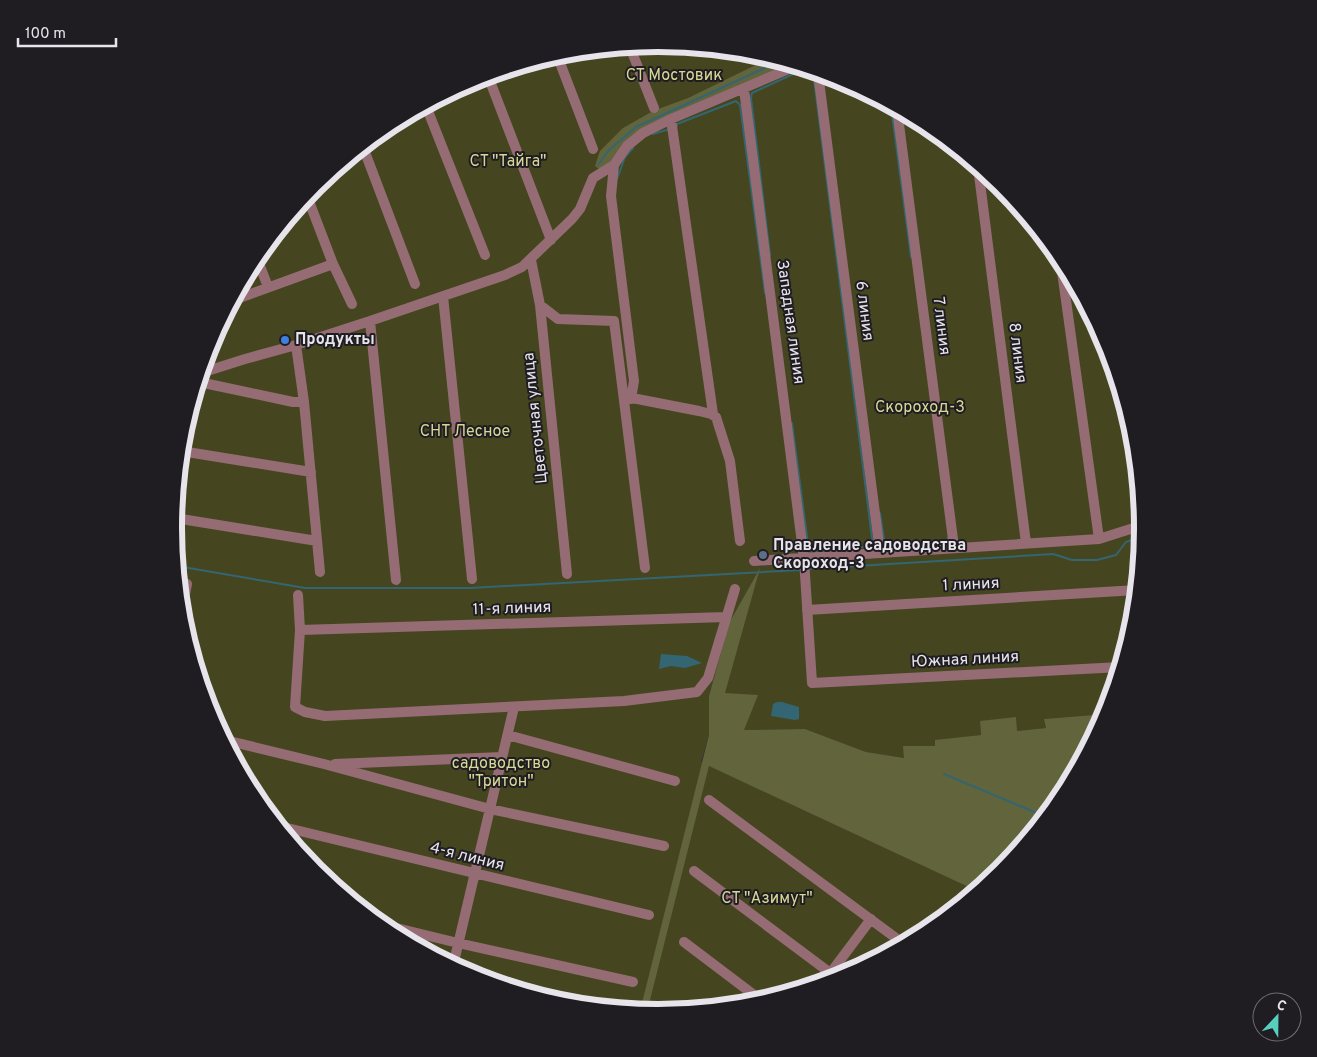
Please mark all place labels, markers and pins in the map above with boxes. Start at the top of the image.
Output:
place label: Продукты [295,330,375,350]
marker: Продукты [279,334,291,346]
place label: Правление садоводства Скороход-3 [773,536,966,574]
marker: Правление садоводства Скороход-3 [757,549,769,561]

